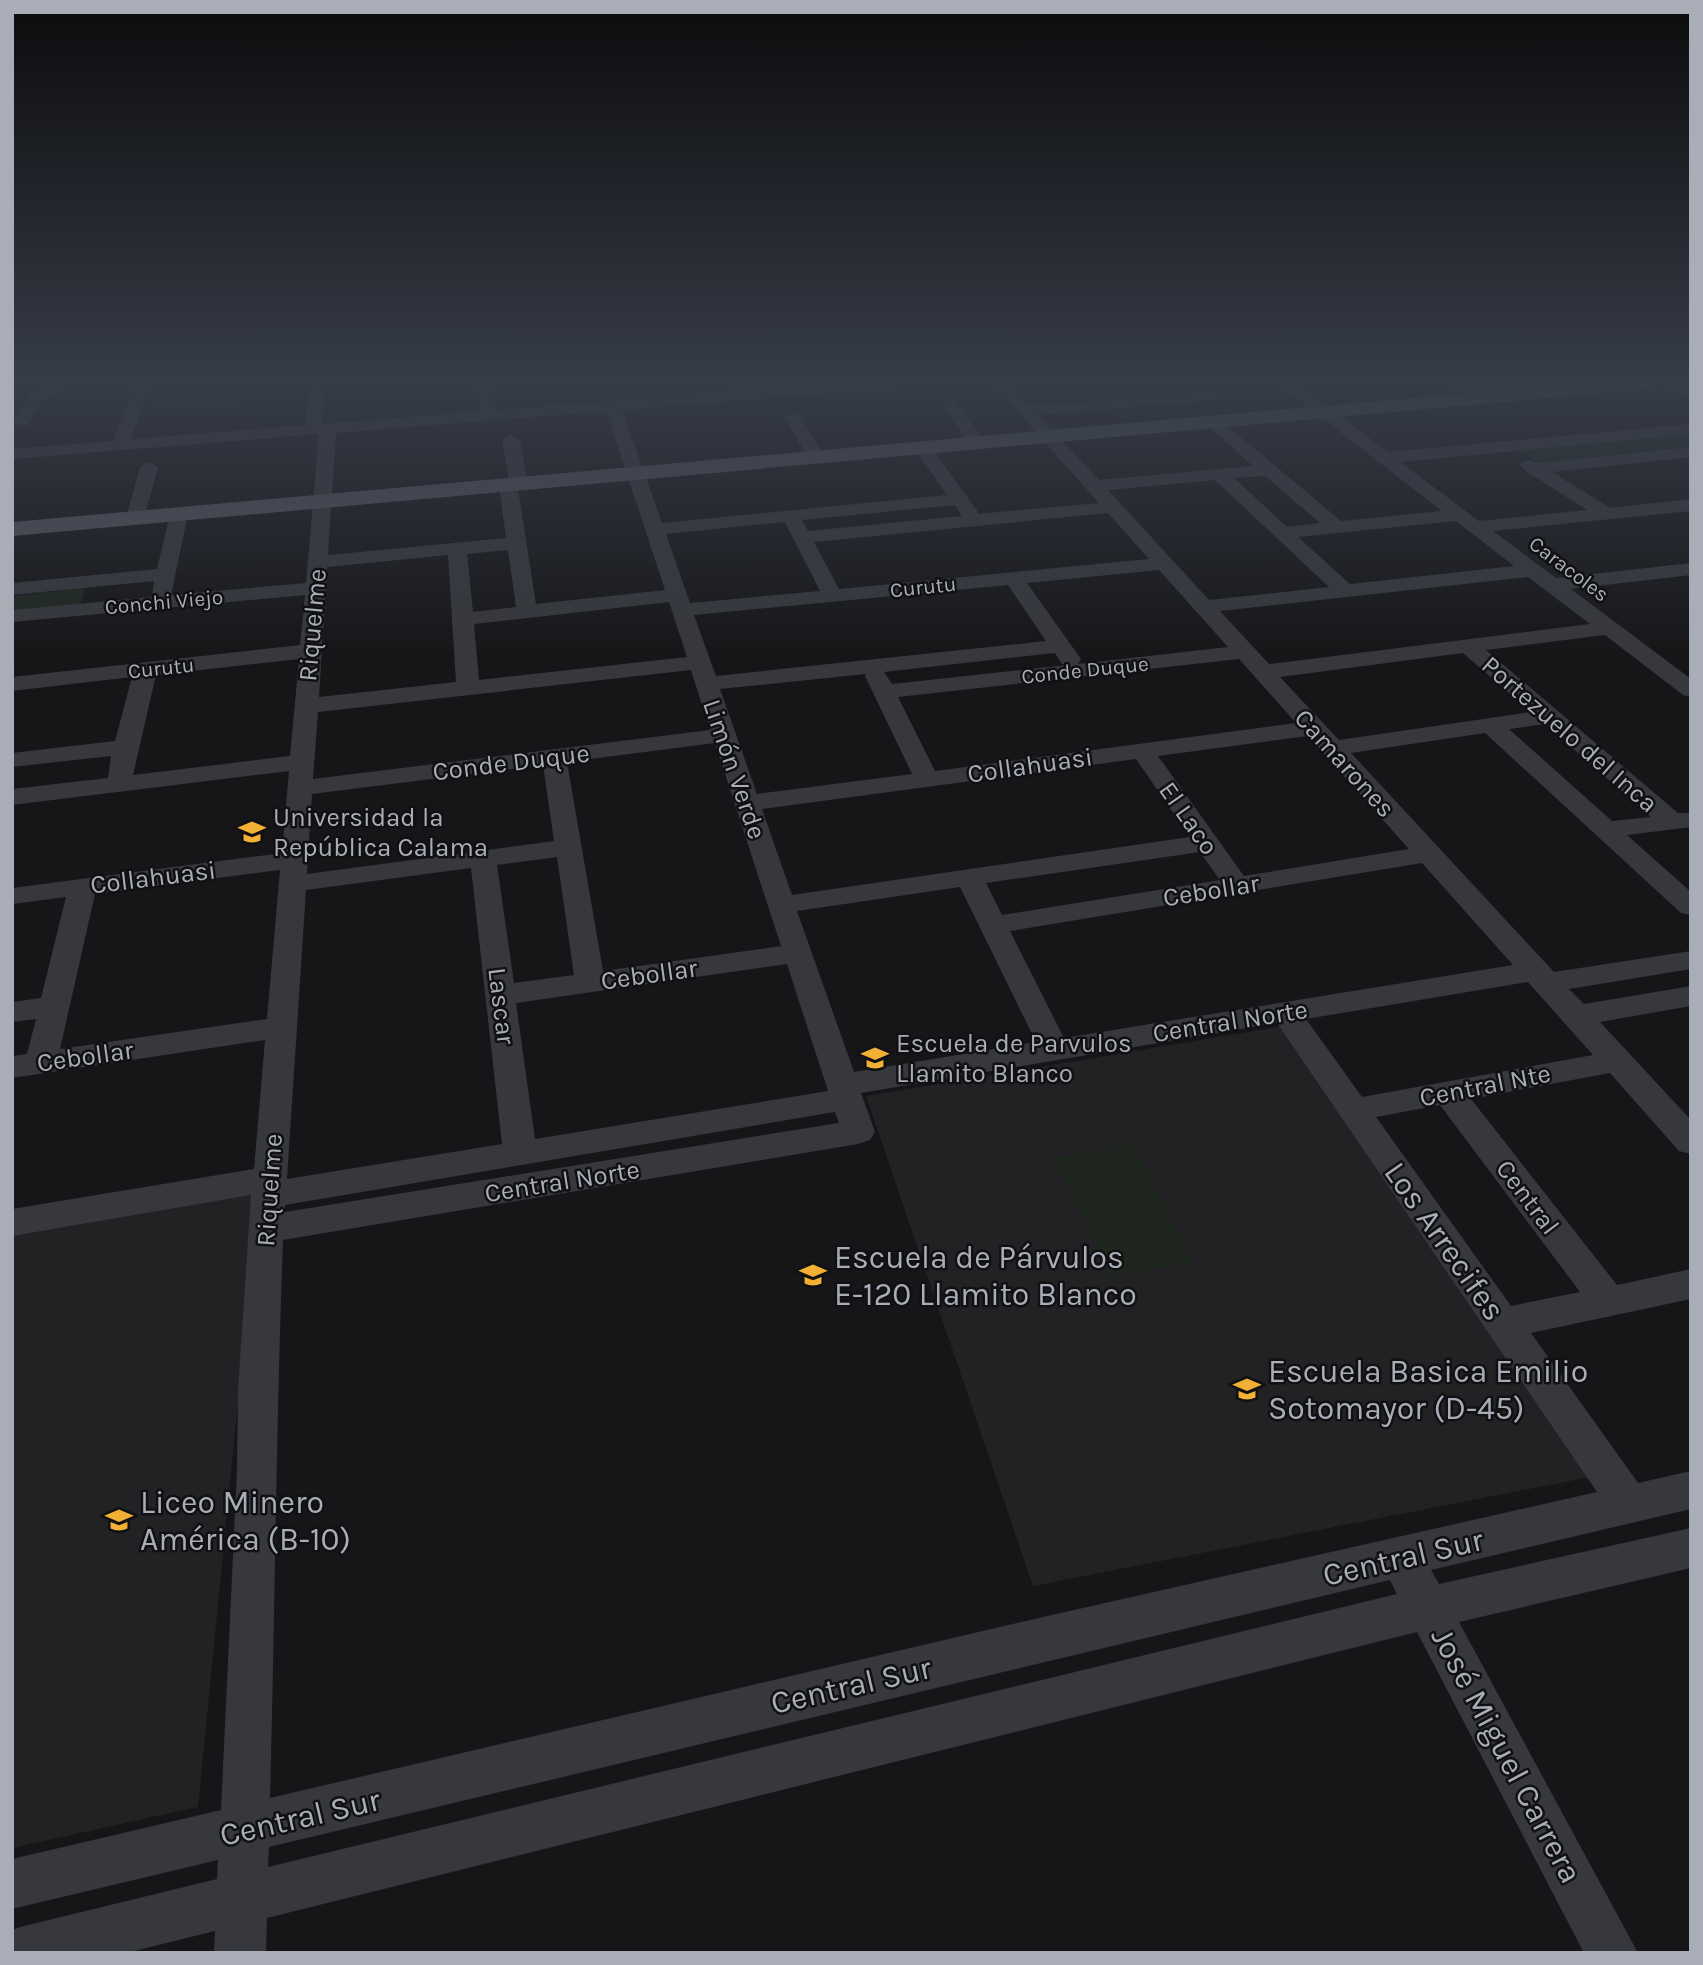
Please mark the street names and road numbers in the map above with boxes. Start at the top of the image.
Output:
street label: Caracoles [1524,531,1614,607]
street label: Riquelme [292,567,333,683]
street label: Curutu [889,572,957,602]
street label: Conchi Viejo [104,585,224,619]
street label: Portezuelo del Inca [1475,649,1664,819]
street label: Conde Duque [1020,651,1150,689]
street label: Curutu [127,653,195,683]
street label: Limón Verde [696,695,773,843]
street label: Camarones [1288,703,1401,824]
street label: Conde Duque [431,737,591,788]
street label: Collahuasi [965,741,1095,790]
street label: El Laco [1152,776,1225,861]
street label: Collahuasi [89,854,218,901]
street label: Cebollar [1161,867,1262,913]
street label: Cebollar [599,952,700,997]
street label: Lascar [481,966,522,1047]
street label: Central Norte [1150,994,1310,1049]
street label: Cebollar [35,1034,136,1079]
street label: Central Nte [1417,1058,1553,1113]
street label: Riquelme [250,1133,289,1247]
street label: Central Norte [482,1154,642,1209]
street label: Central [1489,1154,1566,1241]
street label: Los Arrecifes [1376,1155,1513,1328]
street label: Central Sur [1319,1521,1487,1594]
street label: José Miguel Carrera [1423,1621,1590,1889]
street label: Central Sur [767,1649,935,1722]
street label: Central Sur [216,1781,384,1854]

